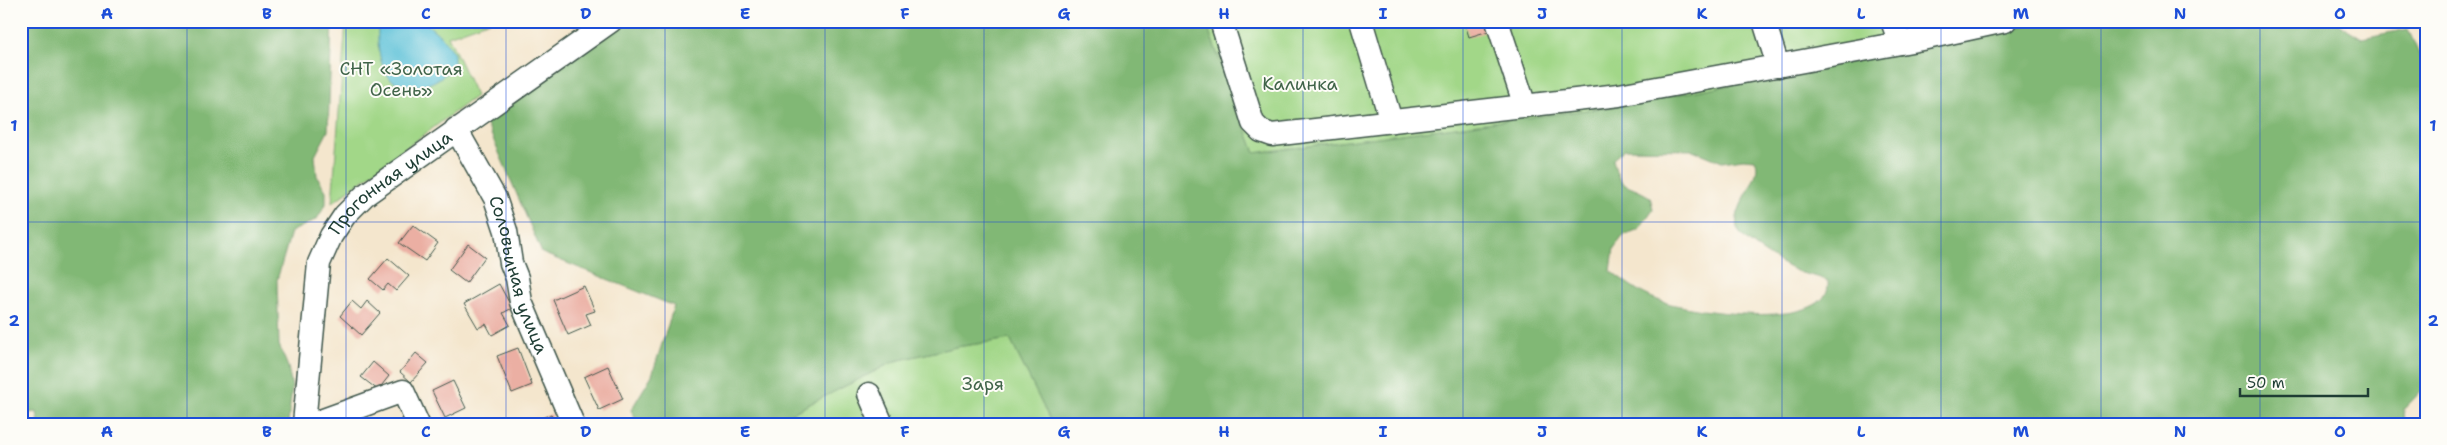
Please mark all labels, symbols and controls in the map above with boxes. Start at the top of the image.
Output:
text: A [101,3,113,24]
text: B [262,3,272,24]
text: C [421,3,431,24]
text: D [580,3,592,24]
text: E [740,3,750,24]
text: F [900,3,910,24]
text: G [1058,3,1071,24]
text: H [1218,3,1230,24]
text: I [1379,3,1388,24]
text: J [1537,3,1547,24]
text: K [1697,3,1708,24]
text: L [1857,3,1866,24]
text: M [2013,3,2030,24]
text: N [2174,3,2186,24]
text: O [2334,3,2346,24]
park label: СНТ «Золотая Осень» [339,57,463,102]
park label: Калинка [1262,72,1338,96]
text: 1 [10,115,18,136]
text: 1 [2429,115,2437,136]
street label: Прогонная улица [323,125,457,239]
street label: Соловьиная улица [483,193,554,358]
text: 2 [8,310,20,331]
text: 2 [2427,310,2439,331]
scale bar [2240,365,2367,397]
park label: Заря [962,372,1004,396]
text: 50 m [2247,373,2285,393]
text: A [101,421,113,442]
text: B [262,421,272,442]
text: C [421,421,431,442]
text: D [580,421,592,442]
text: E [740,421,750,442]
text: F [900,421,910,442]
text: G [1058,421,1071,442]
text: H [1218,421,1230,442]
text: I [1379,421,1388,442]
text: J [1537,421,1547,442]
text: K [1697,421,1708,442]
text: L [1857,421,1866,442]
text: M [2013,421,2030,442]
text: N [2174,421,2186,442]
text: O [2334,421,2346,442]

